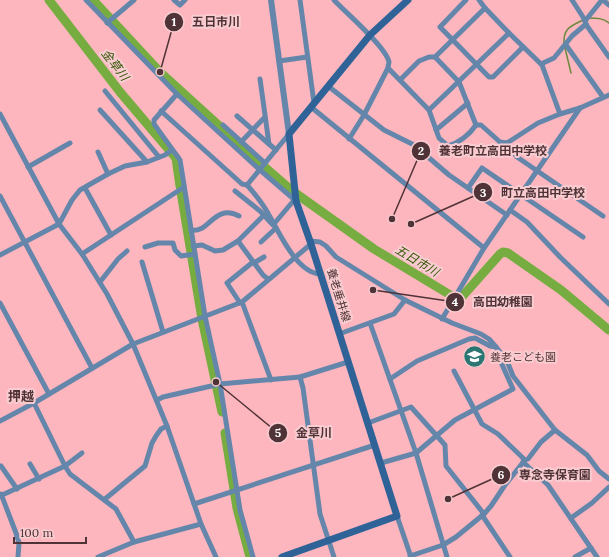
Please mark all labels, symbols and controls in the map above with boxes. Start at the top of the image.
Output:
callout: 五日市川 [164,10,248,34]
text: 1 [172,14,177,29]
text: 五日市川 [192,14,240,29]
water label: 金草川 [98,46,134,85]
callout: 養老町立高田中学校 [411,139,555,163]
text: 2 [418,143,424,158]
text: 養老町立高田中学校 [439,143,547,158]
callout: 町立高田中学校 [473,180,593,204]
text: 3 [480,185,487,200]
text: 町立高田中学校 [501,185,585,200]
water label: 五日市川 [393,242,443,280]
street label: 養老垂井線 [324,267,354,323]
callout: 高田幼稚園 [445,290,541,314]
text: 4 [452,294,459,309]
text: 高田幼稚園 [473,294,533,309]
school or university icon: 養老こども園 [462,344,488,370]
place label: 養老こども園 [490,350,556,364]
district label: 押越 [8,388,34,405]
callout: 金草川 [268,421,340,445]
text: 5 [275,425,282,440]
text: 金草川 [296,425,332,440]
callout: 専念寺保育園 [491,463,599,487]
text: 6 [498,467,505,482]
text: 専念寺保育園 [519,467,591,482]
scale bar [14,519,86,545]
text: 100 m [20,525,53,540]

